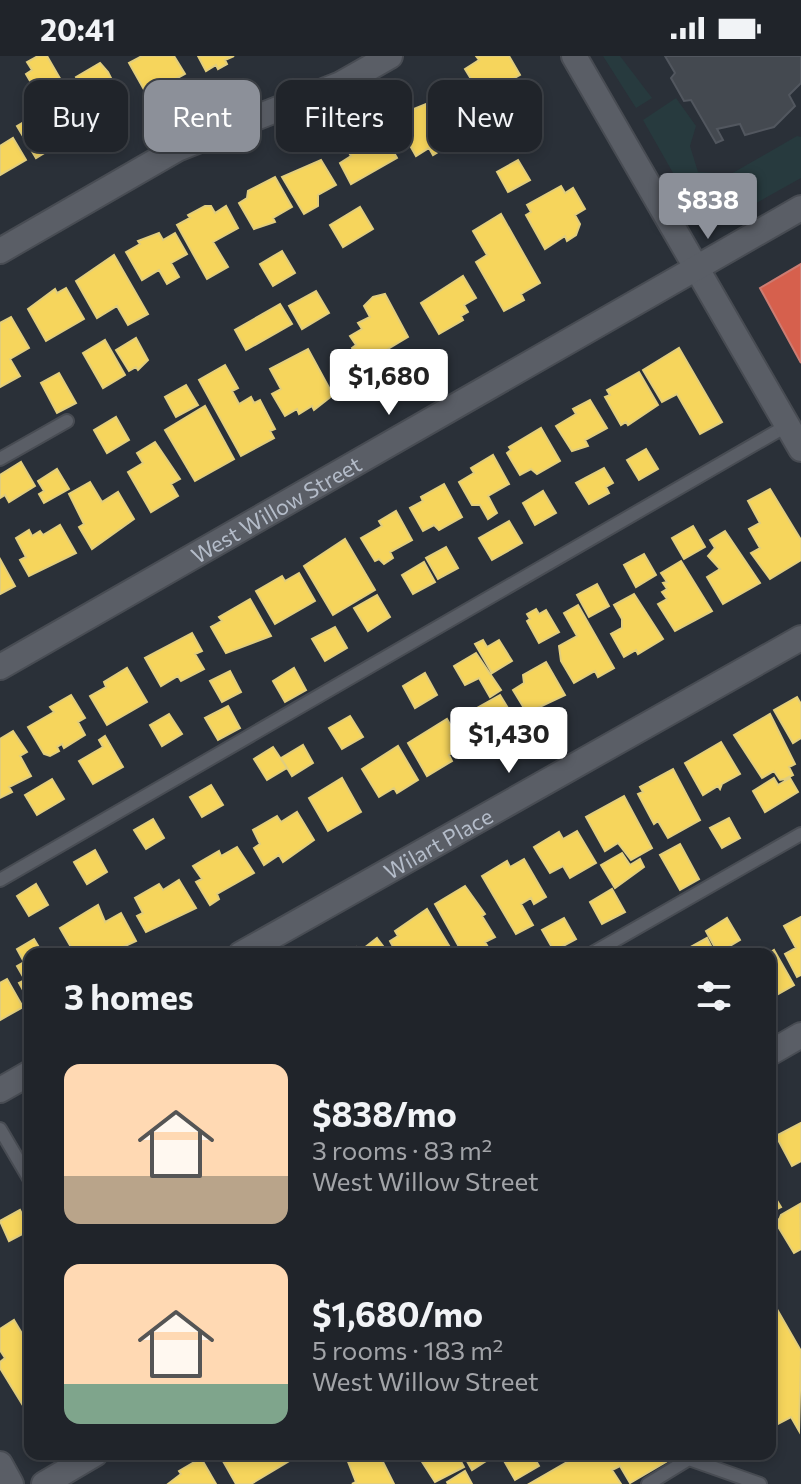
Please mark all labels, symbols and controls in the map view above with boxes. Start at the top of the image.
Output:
text: 20:41 [40,10,116,47]
chip: Buy [24,80,128,152]
chip: Rent [144,80,260,152]
chip: Filters [276,80,412,152]
chip: New [428,80,542,152]
pin: $838 [661,173,755,241]
text: $838 [677,183,739,214]
pin: $1,680 [324,349,454,417]
text: $1,680 [348,359,430,390]
street label: West Willow Street [186,449,366,568]
pin: $1,430 [444,707,574,775]
text: $1,430 [468,717,550,748]
street label: Wilart Place [379,802,497,884]
icon: filters [692,974,736,1018]
text: 3 homes [64,975,194,1017]
text: $838/mo [312,1092,457,1134]
icon: home [128,1096,224,1192]
text: 3 rooms · 83 m² [312,1134,492,1165]
text: West Willow Street [312,1165,539,1196]
text: $1,680/mo [312,1292,483,1334]
icon: home [128,1296,224,1392]
text: 5 rooms · 183 m² [312,1334,503,1365]
text: West Willow Street [312,1365,539,1396]

